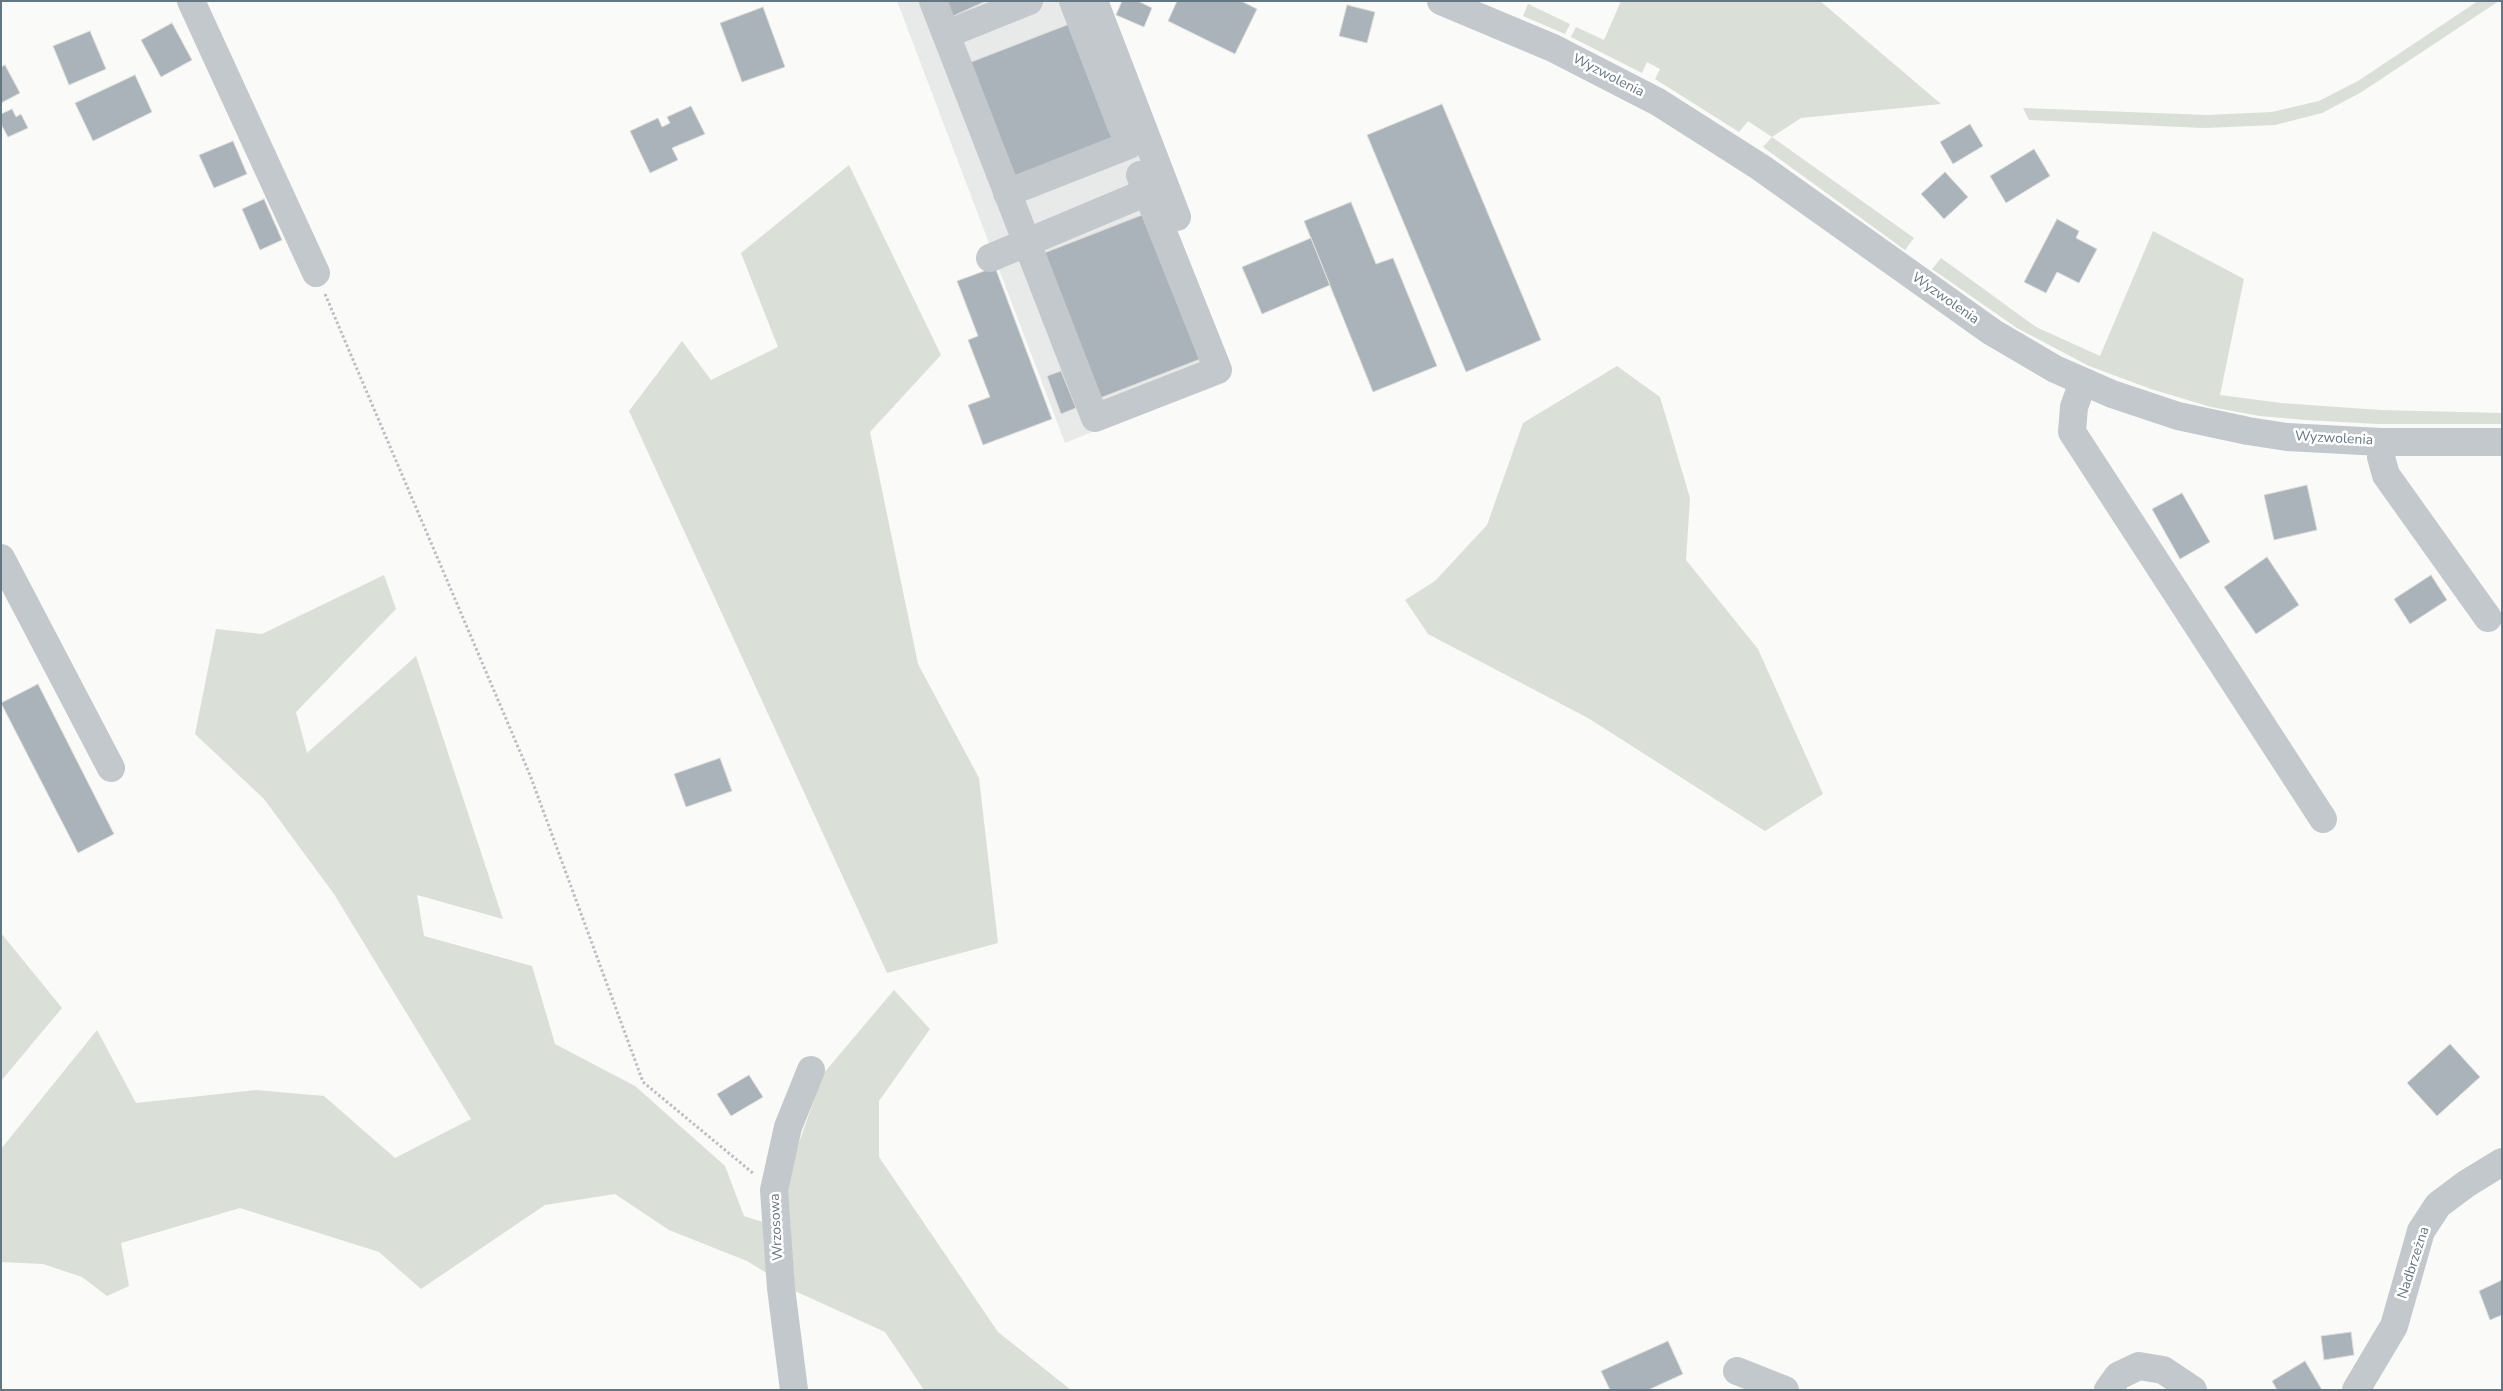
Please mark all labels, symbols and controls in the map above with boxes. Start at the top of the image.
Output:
street label: Wyzwolenia [1569,51,1647,101]
street label: Wyzwolenia [1908,270,1982,328]
street label: Wyzwolenia [2295,429,2373,449]
street label: Wrzosowa [767,1193,787,1261]
street label: Nadbrzeżna [2394,1225,2434,1301]

